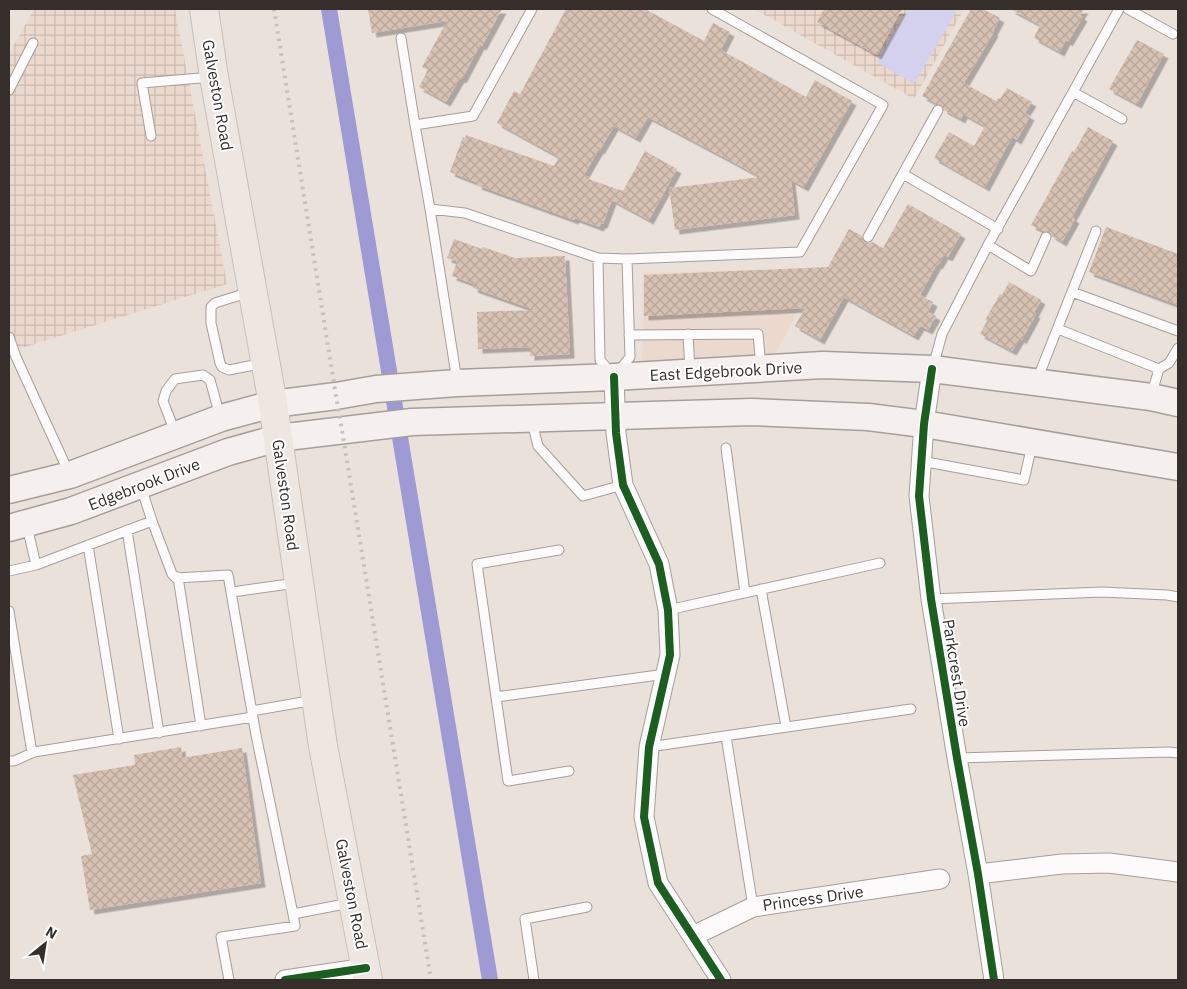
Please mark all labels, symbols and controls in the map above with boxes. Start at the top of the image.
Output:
street label: Galveston Road [198,38,238,152]
street label: East Edgebrook Drive [649,357,803,385]
street label: Galveston Road [268,438,304,552]
street label: Edgebrook Drive [85,453,203,514]
street label: Parkcrest Drive [939,618,975,729]
street label: Galveston Road [331,837,373,951]
street label: Princess Drive [761,881,865,915]
north arrow [20,919,70,969]
text: N [43,922,60,943]

